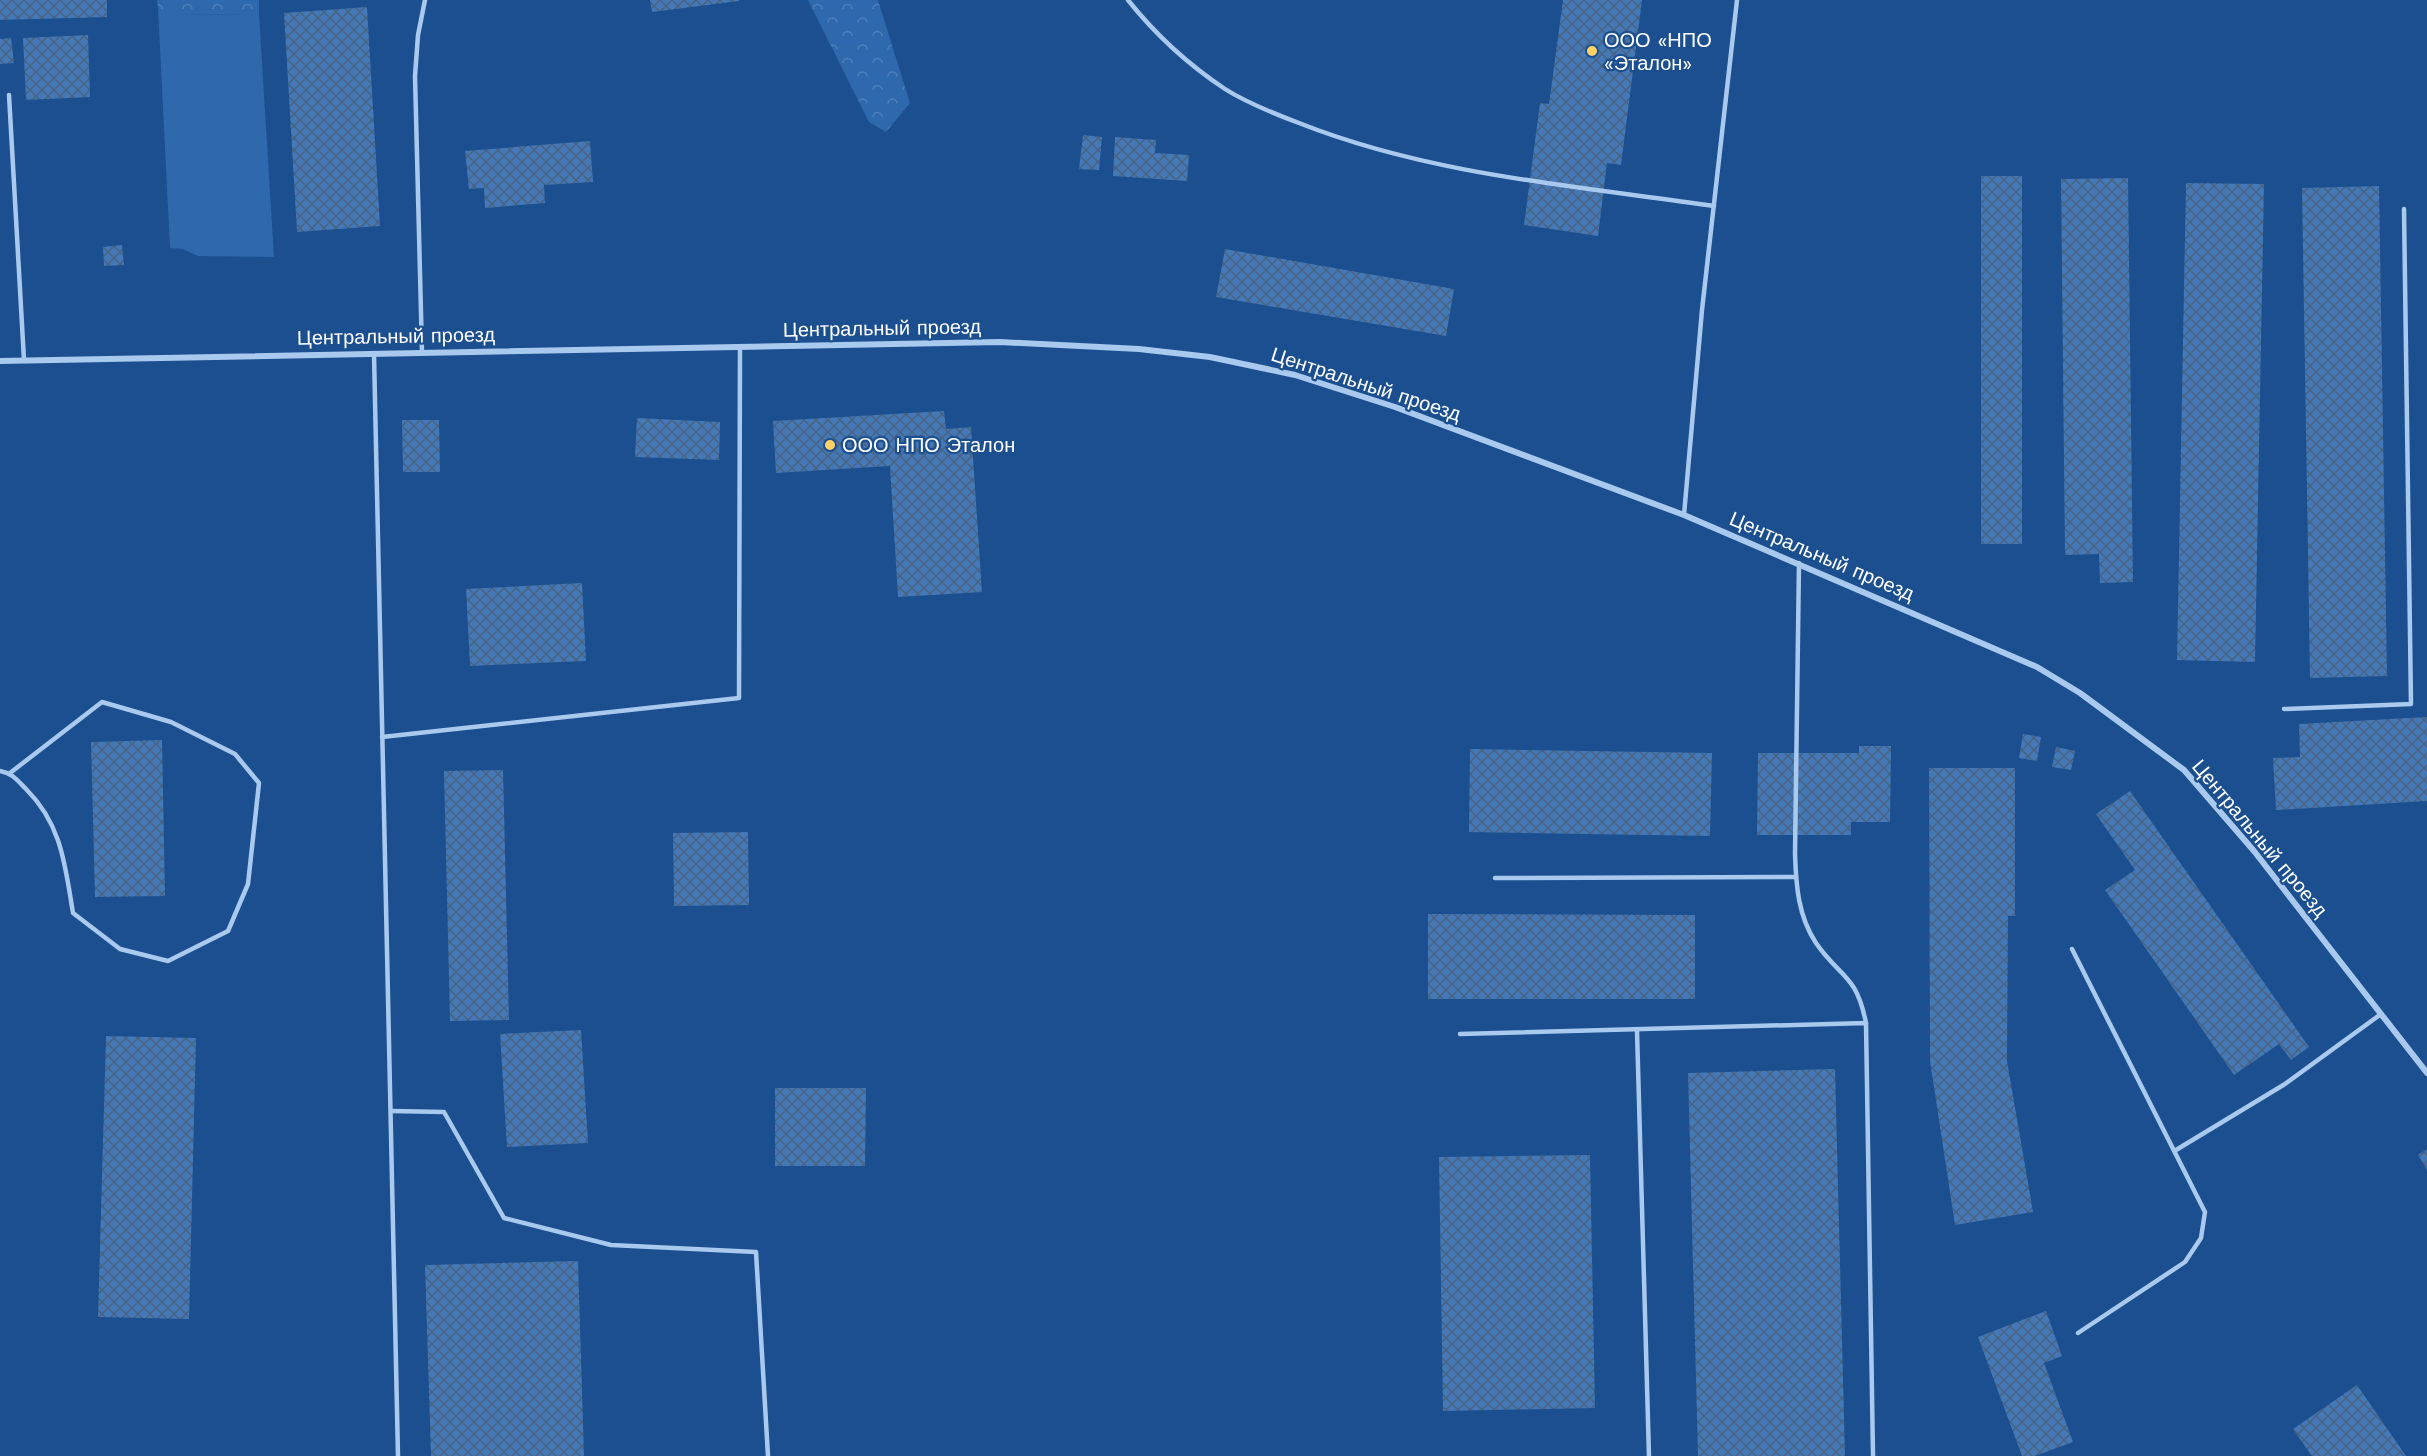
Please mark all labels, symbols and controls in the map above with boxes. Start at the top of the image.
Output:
place label: ООО «НПО «Эталон» [1604,28,1712,75]
marker: ООО «НПО «Эталон» [1585,44,1599,58]
street label: Центральный проезд [783,314,982,342]
street label: Центральный проезд [297,322,496,350]
street label: Центральный проезд [1268,342,1464,426]
place label: ООО НПО Эталон [842,433,1015,457]
marker: ООО НПО Эталон [823,438,837,452]
street label: Центральный проезд [1726,506,1918,606]
street label: Центральный проезд [2187,754,2333,922]

